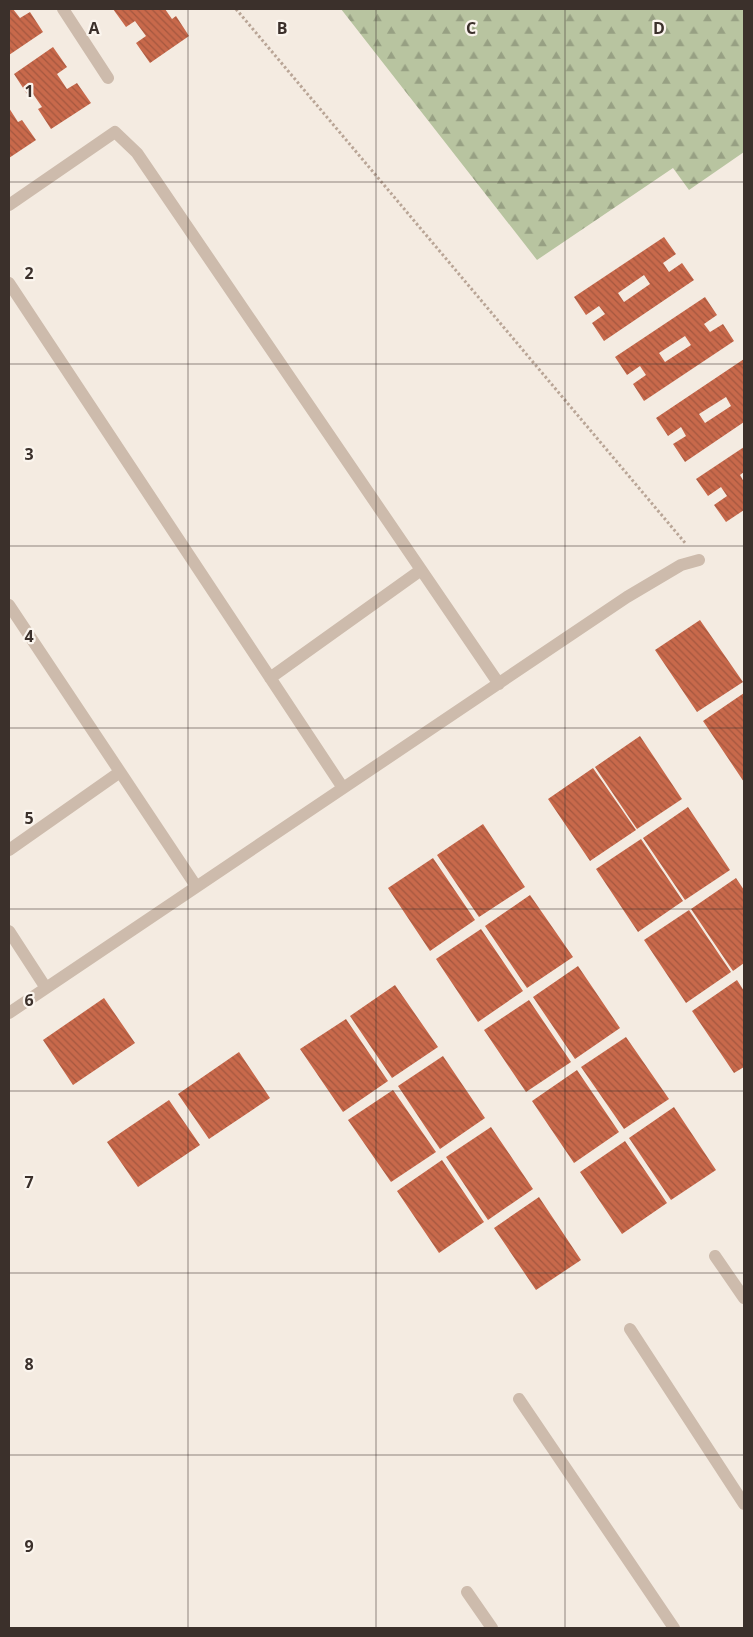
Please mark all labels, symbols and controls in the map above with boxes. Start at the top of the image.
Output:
text: A [88,17,100,39]
text: B [277,17,287,39]
text: C [466,17,476,39]
text: D [653,17,665,39]
text: 1 [24,80,34,102]
text: 2 [24,262,34,284]
text: 3 [24,443,34,465]
text: 4 [24,625,34,647]
text: 5 [24,807,34,829]
text: 6 [24,989,34,1011]
text: 7 [24,1171,34,1193]
text: 8 [24,1353,34,1375]
text: 9 [24,1535,34,1557]

